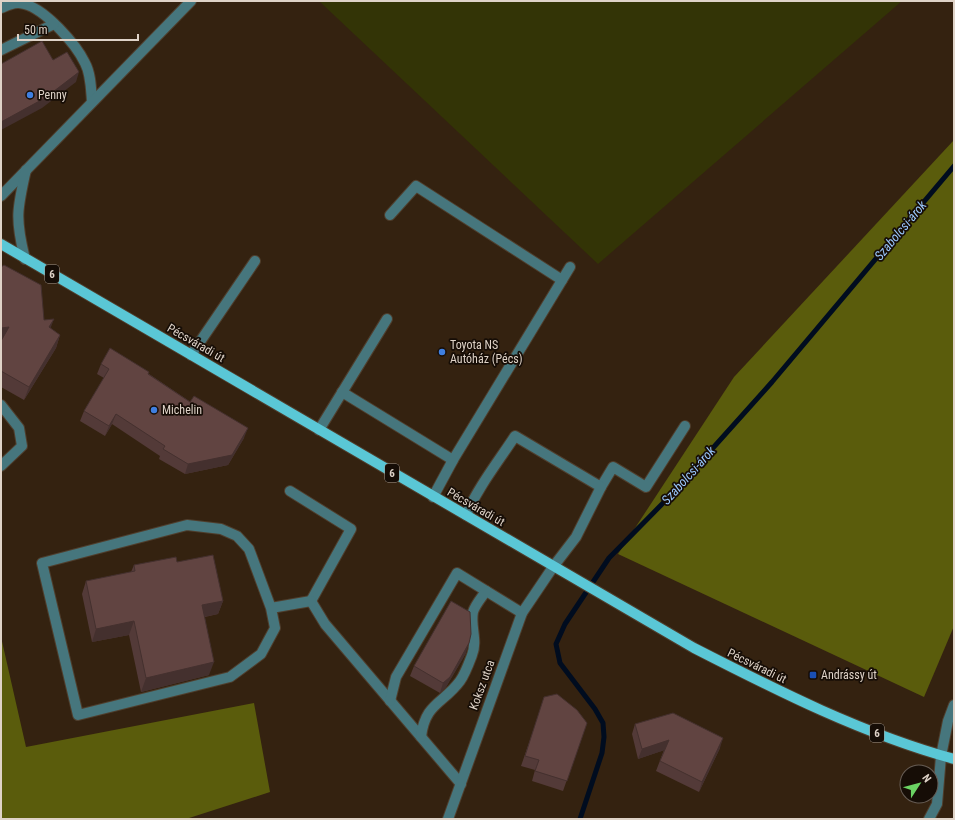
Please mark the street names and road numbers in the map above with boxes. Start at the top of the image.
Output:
road number: 6 [45,265,59,283]
street label: Pécsváradi út [165,321,228,365]
road number: 6 [385,464,399,482]
street label: Pécsváradi út [445,485,508,529]
street label: Pécsváradi út [725,646,789,687]
street label: Koksz utca [467,658,498,712]
road number: 6 [870,724,884,742]

